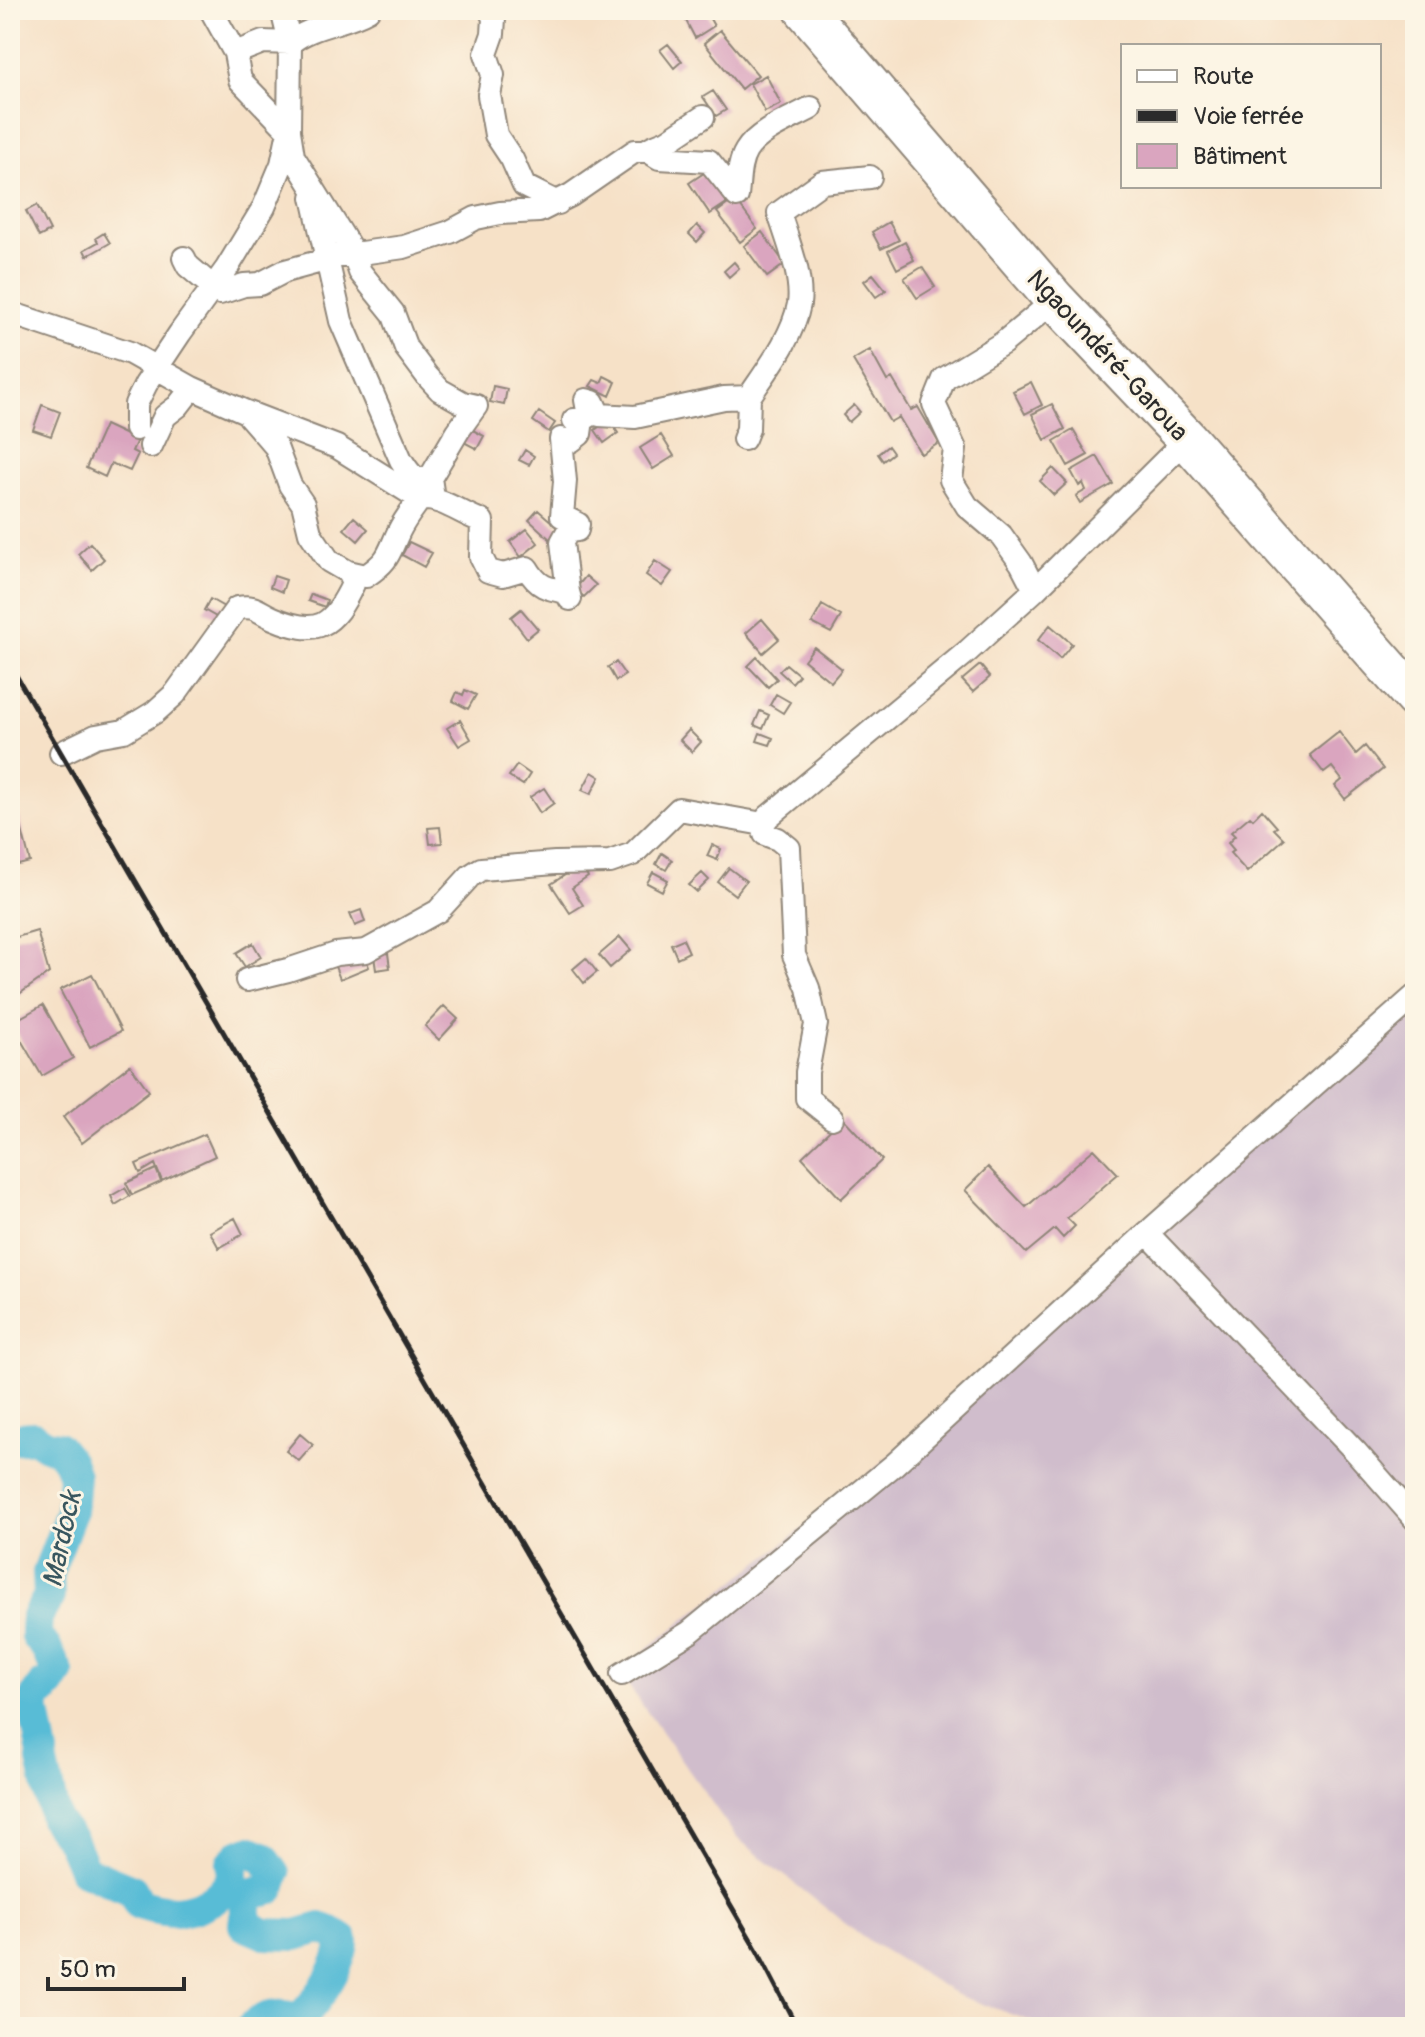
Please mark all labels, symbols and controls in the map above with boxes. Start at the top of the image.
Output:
legend [1121,44,1381,188]
text: Route [1193,62,1254,91]
text: Voie ferrée [1193,102,1304,131]
text: Bâtiment [1193,142,1287,171]
street label: Ngaoundéré-Garoua [1020,263,1195,448]
water label: Mardock [35,1486,90,1590]
scale bar [48,1941,184,1991]
text: 50 m [60,1955,116,1984]

